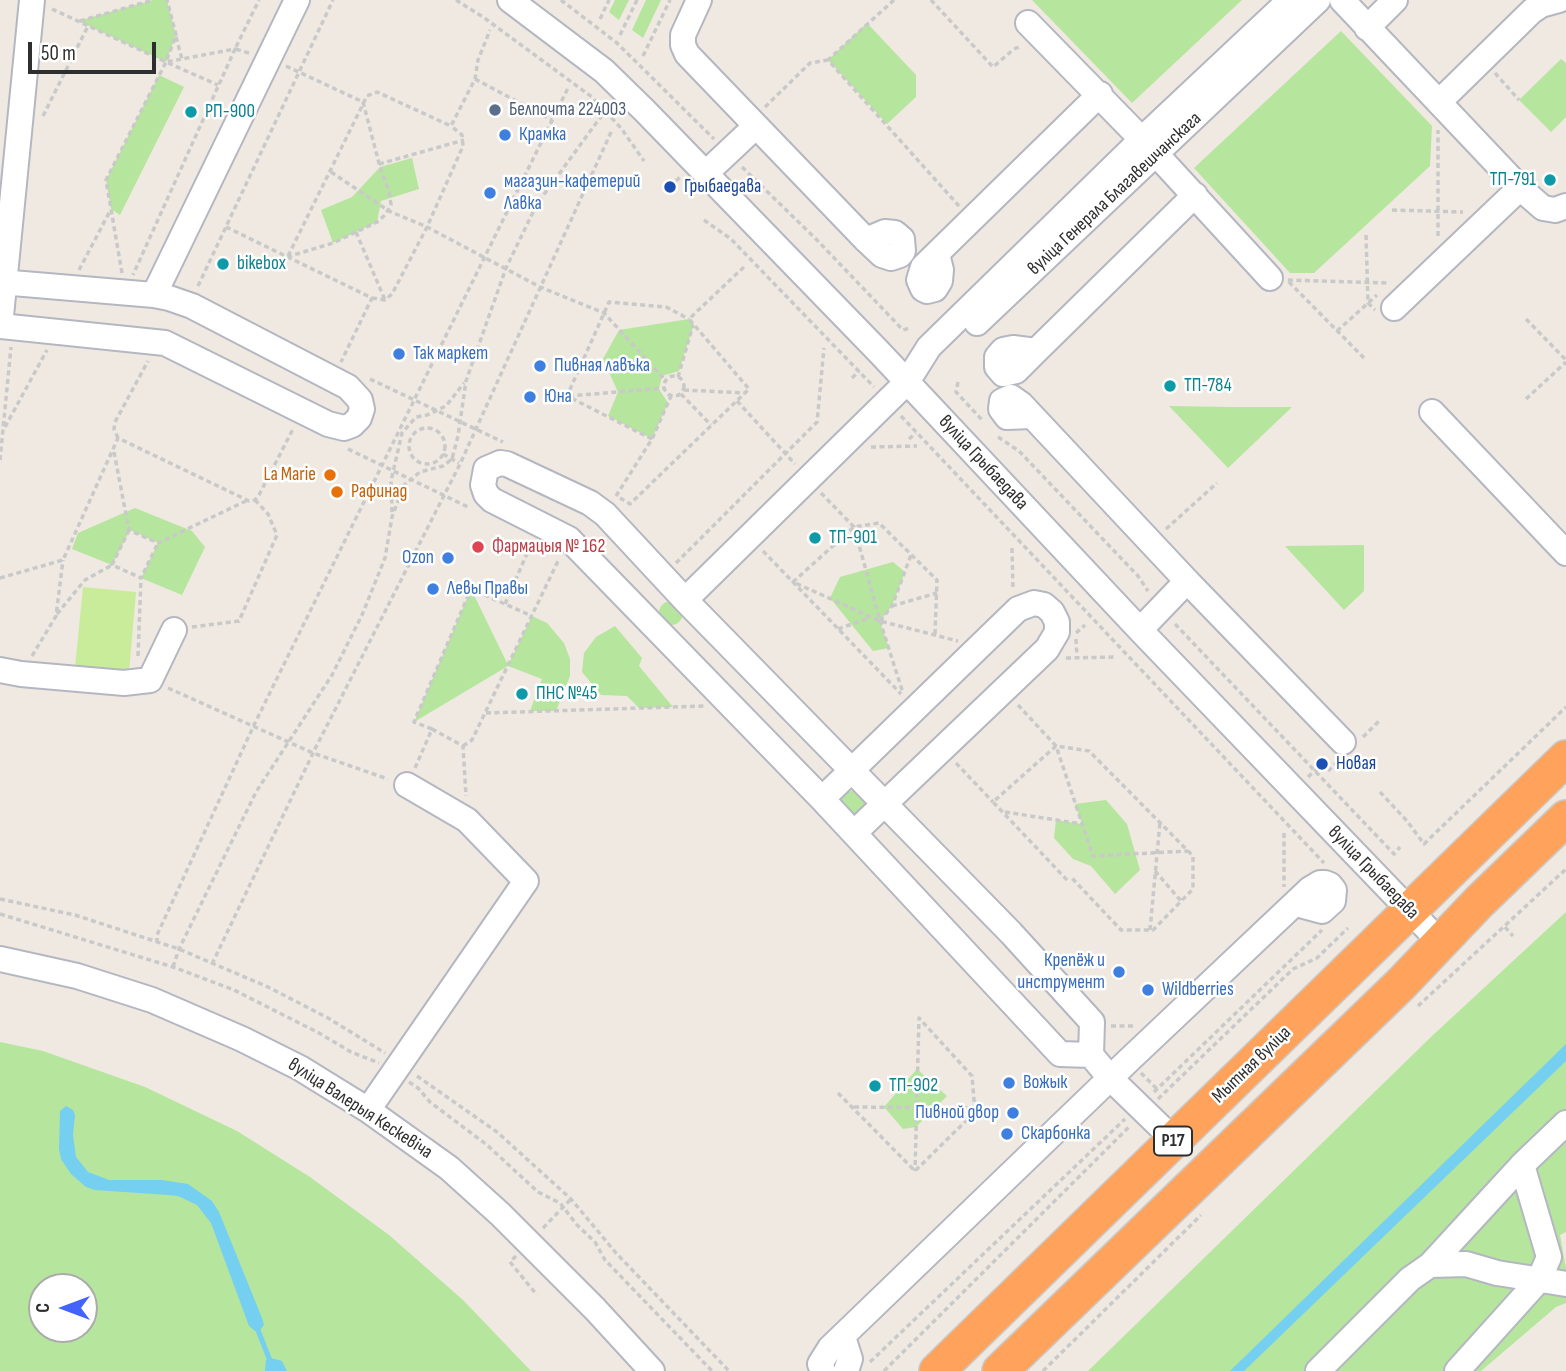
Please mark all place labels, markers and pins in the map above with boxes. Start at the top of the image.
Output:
place label: Белпочта 224003 [509,99,626,121]
place label: РП-900 [205,101,255,123]
marker: Белпочта 224003 [487,102,503,118]
marker: РП-900 [183,104,199,120]
place label: Крамка [519,124,566,146]
marker: Крамка [497,127,513,143]
place label: ТП-791 [1490,169,1536,191]
place label: магазин-кафетерий Лавка [504,171,641,215]
marker: ТП-791 [1542,172,1558,188]
place label: Грыбаедава [684,176,761,198]
marker: Грыбаедава [662,179,678,195]
marker: магазин-кафетерий Лавка [482,185,498,201]
place label: bikebox [237,253,286,275]
marker: bikebox [215,256,231,272]
place label: Так маркет [413,343,488,365]
marker: Так маркет [391,346,407,362]
place label: Пивная лавъка [554,355,650,377]
marker: Пивная лавъка [532,358,548,374]
place label: ТП-784 [1184,375,1232,397]
marker: ТП-784 [1162,378,1178,394]
place label: Юна [544,386,572,408]
marker: Юна [522,389,538,405]
place label: La Marie [263,464,316,486]
marker: La Marie [322,467,338,483]
place label: Рафинад [351,481,407,503]
marker: Рафинад [329,484,345,500]
place label: ТП-901 [829,527,877,549]
marker: ТП-901 [807,530,823,546]
place label: Фармацыя № 162 [492,536,605,558]
marker: Фармацыя № 162 [470,539,486,555]
place label: Ozon [402,547,434,569]
marker: Ozon [440,550,456,566]
place label: Левы Правы [447,578,528,600]
marker: Левы Правы [425,581,441,597]
place label: ПНС №45 [536,683,597,705]
marker: ПНС №45 [514,686,530,702]
place label: Новая [1336,753,1376,775]
marker: Новая [1314,756,1330,772]
place label: Крепёж и инструмент [1017,950,1105,994]
marker: Крепёж и инструмент [1111,964,1127,980]
place label: Wildberries [1162,979,1234,1001]
marker: Wildberries [1140,982,1156,998]
place label: Вожык [1023,1072,1068,1094]
place label: ТП-902 [889,1075,938,1097]
marker: Вожык [1001,1075,1017,1091]
marker: ТП-902 [867,1078,883,1094]
place label: Пивной двор [915,1102,999,1124]
marker: Пивной двор [1005,1105,1021,1121]
place label: Скарбонка [1021,1123,1091,1145]
marker: Скарбонка [999,1126,1015,1142]

